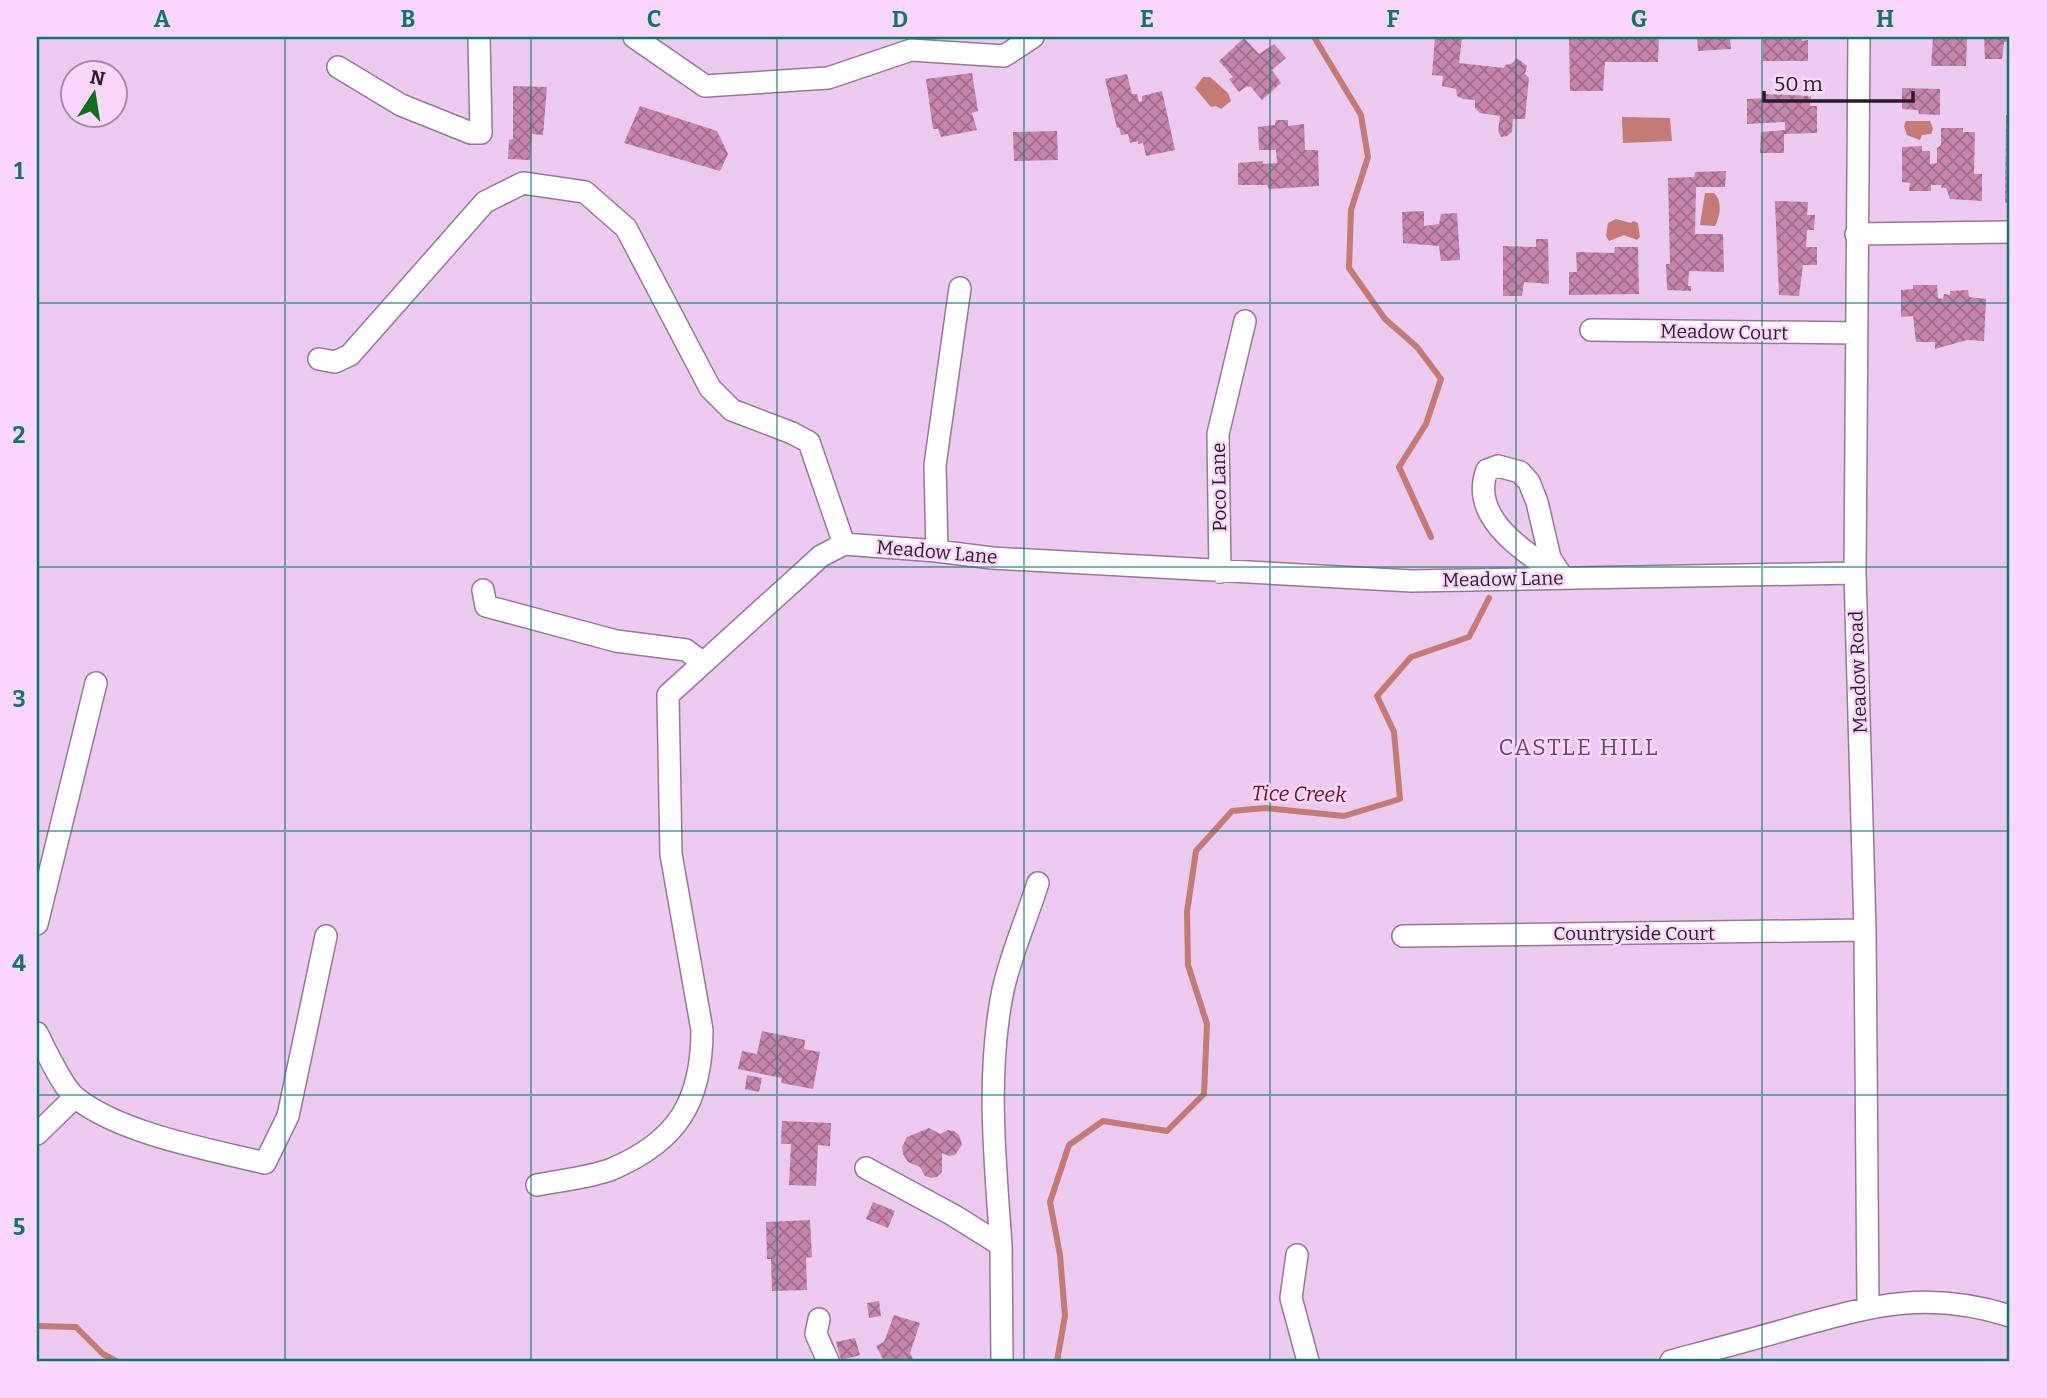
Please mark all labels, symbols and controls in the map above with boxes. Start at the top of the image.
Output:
text: A [154,5,171,33]
text: B [401,5,415,33]
text: C [647,5,661,33]
text: D [892,5,908,33]
text: E [1140,5,1154,33]
text: F [1387,5,1400,33]
text: G [1631,5,1648,33]
text: H [1876,5,1894,33]
north arrow [60,60,130,130]
scale bar [1764,60,1912,104]
text: N [88,65,107,91]
text: 50 m [1774,71,1823,97]
text: 1 [14,157,24,185]
street label: Meadow Court [1660,319,1788,345]
text: 2 [13,421,26,449]
street label: Poco Lane [1207,442,1231,532]
street label: Meadow Lane [876,535,998,569]
street label: Meadow Lane [1442,566,1564,592]
street label: Meadow Road [1844,610,1872,734]
text: 3 [12,685,26,713]
district label: CASTLE HILL [1498,733,1660,761]
water label: Tice Creek [1251,780,1347,808]
street label: Countryside Court [1553,922,1715,945]
text: 4 [12,949,26,977]
text: 5 [13,1213,25,1241]

